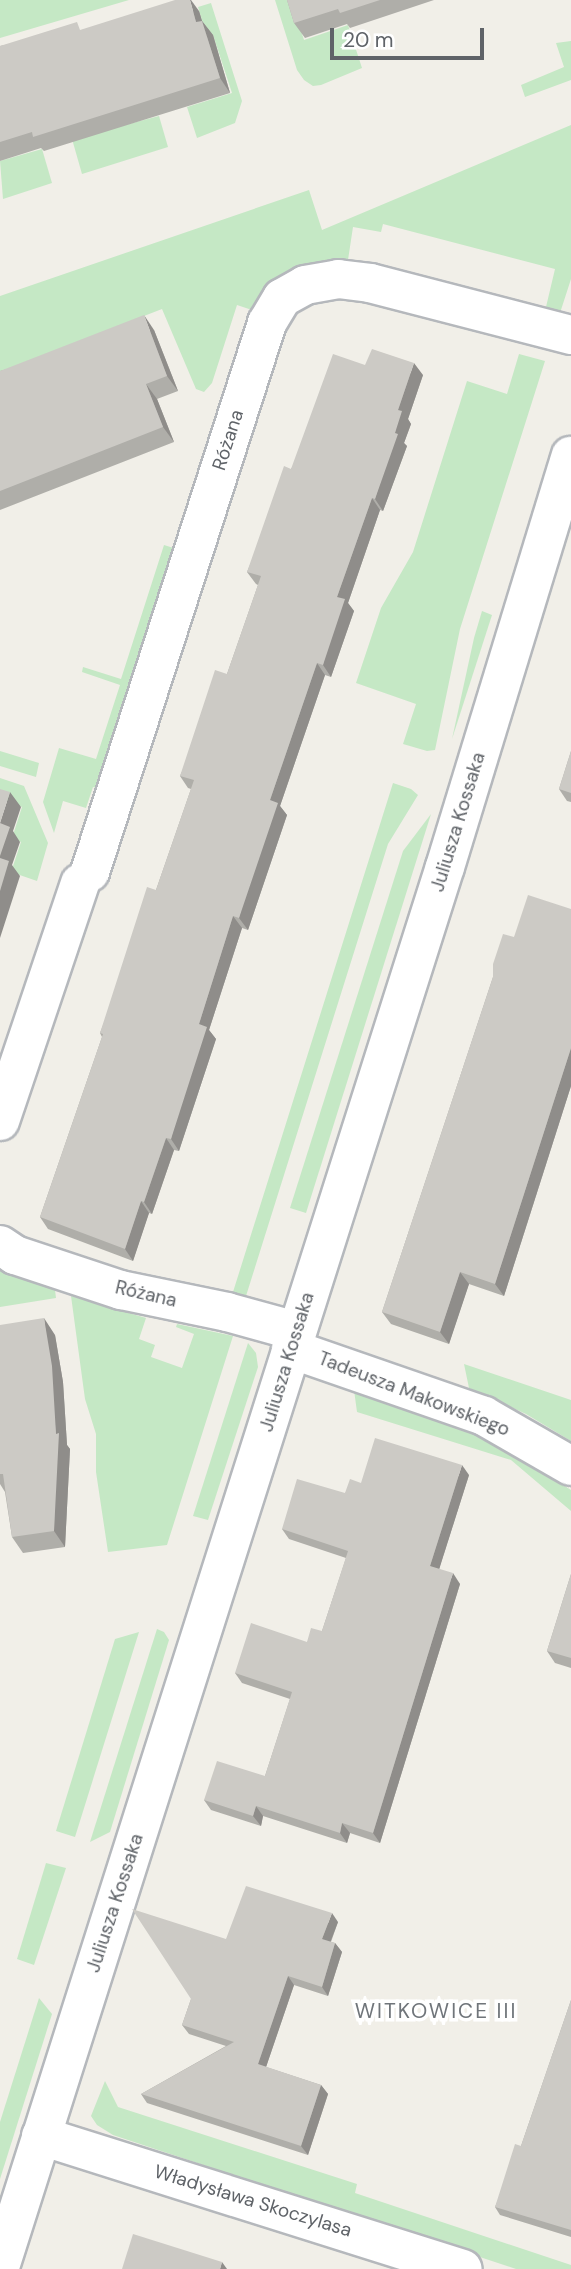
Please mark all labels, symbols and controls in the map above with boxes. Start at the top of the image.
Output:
scale bar [333,14,487,58]
text: 20 m [343,26,394,54]
street label: Różana [208,407,248,473]
street label: Juliusza Kossaka [426,749,490,895]
street label: Różana [113,1276,179,1312]
street label: Juliusza Kossaka [255,1289,319,1435]
street label: Tadeusza Makowskiego [315,1347,513,1441]
street label: Juliusza Kossaka [82,1831,148,1975]
district label: WITKOWICE III [356,1998,516,2024]
street label: Władysława Skoczylasa [152,2160,354,2242]

